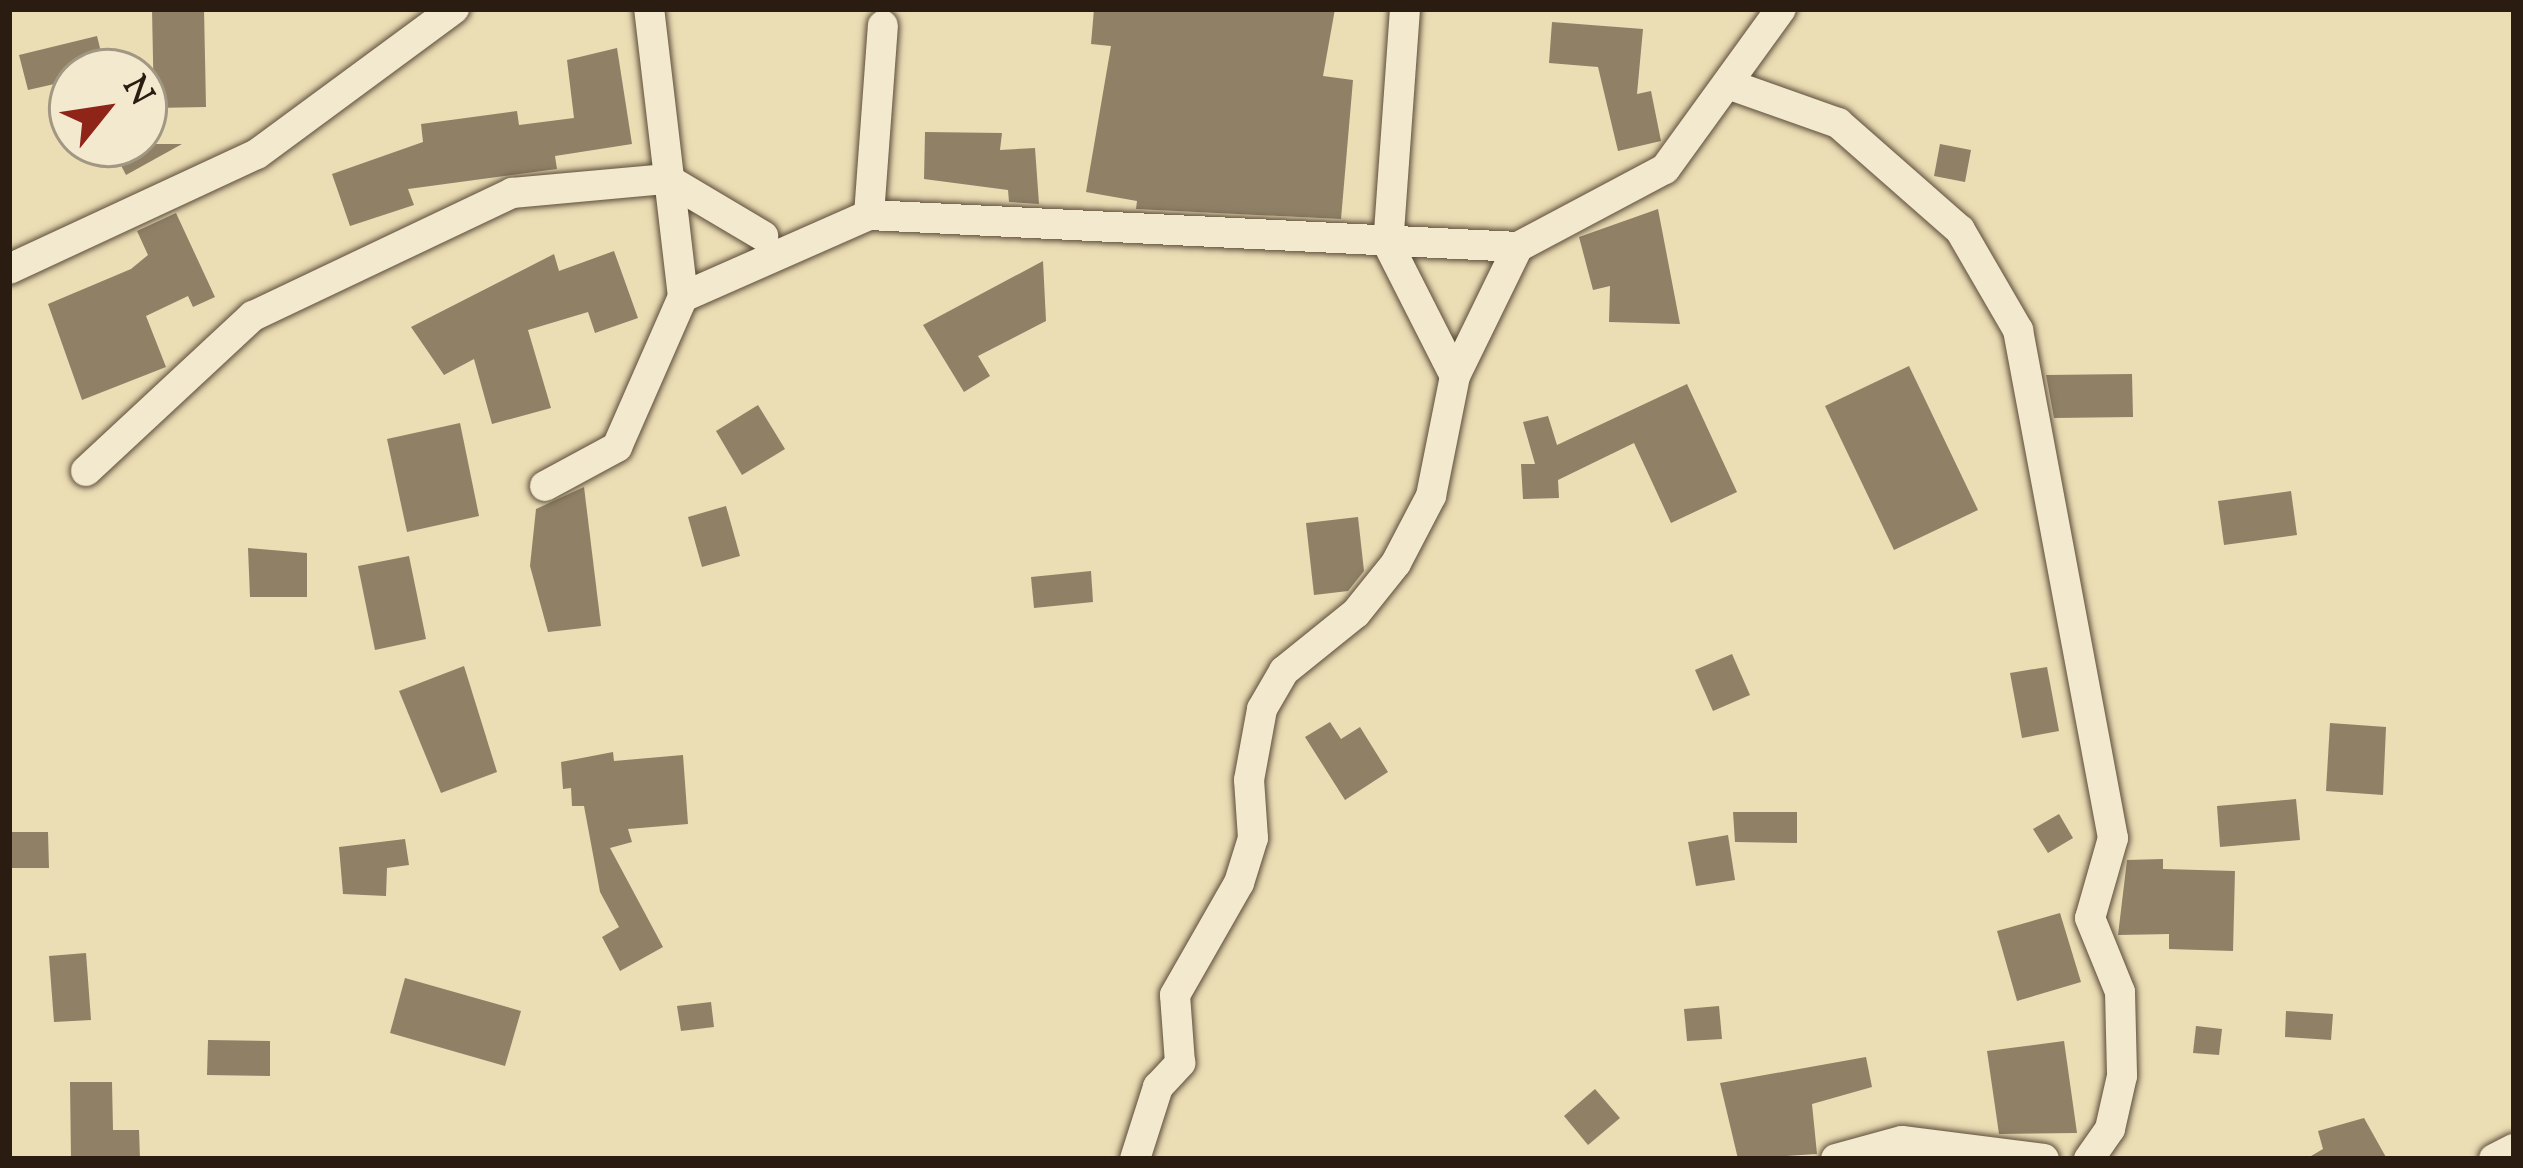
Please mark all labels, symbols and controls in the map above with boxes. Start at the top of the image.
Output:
north arrow [48,48,168,168]
text: N [109,68,164,115]

